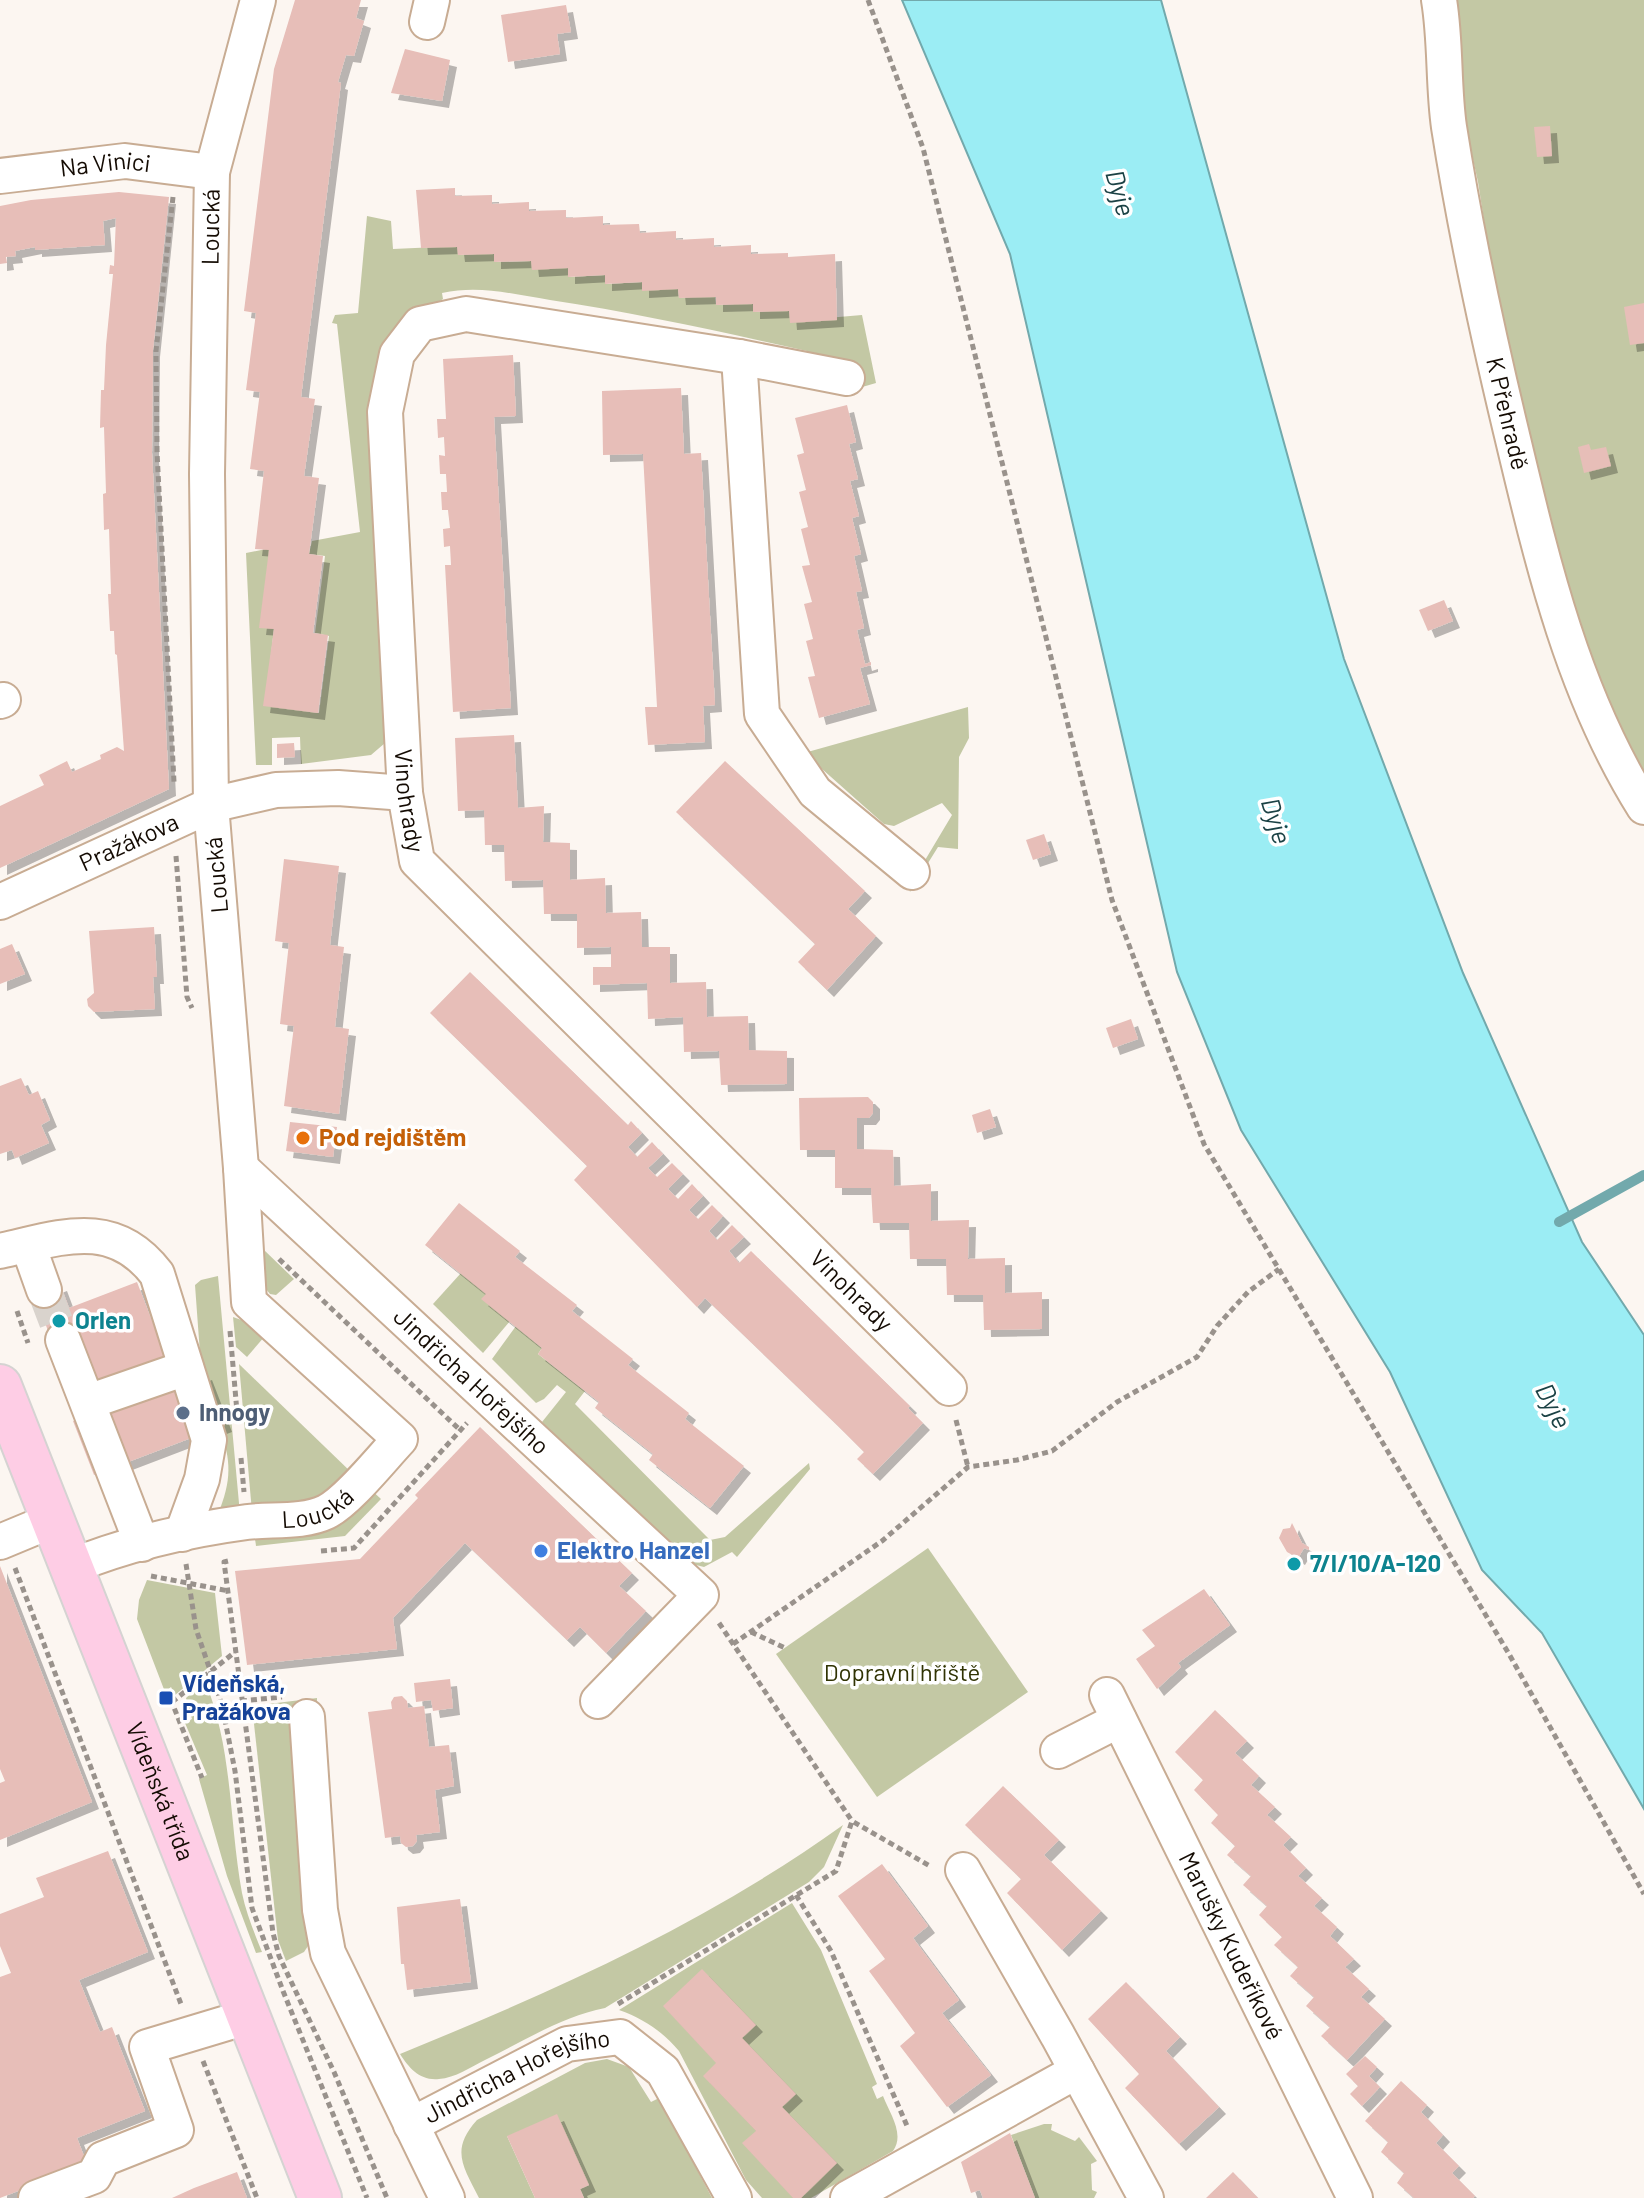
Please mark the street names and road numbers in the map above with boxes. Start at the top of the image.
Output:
street label: Na Vinici [58,145,153,182]
street label: Loucká [194,189,225,265]
street label: K Přehradě [1481,354,1536,473]
street label: Vinohrady [390,748,431,854]
street label: Pražákova [74,806,182,877]
street label: Loucká [198,836,233,914]
street label: Vinohrady [805,1243,899,1337]
street label: Jindřicha Hořejšího [388,1301,556,1460]
street label: Loucká [281,1481,359,1533]
street label: Vídeňská třída [121,1718,202,1865]
street label: Marušky Kudeříkové [1174,1847,1291,2044]
street label: Jindřicha Hořejšího [419,2022,612,2129]

